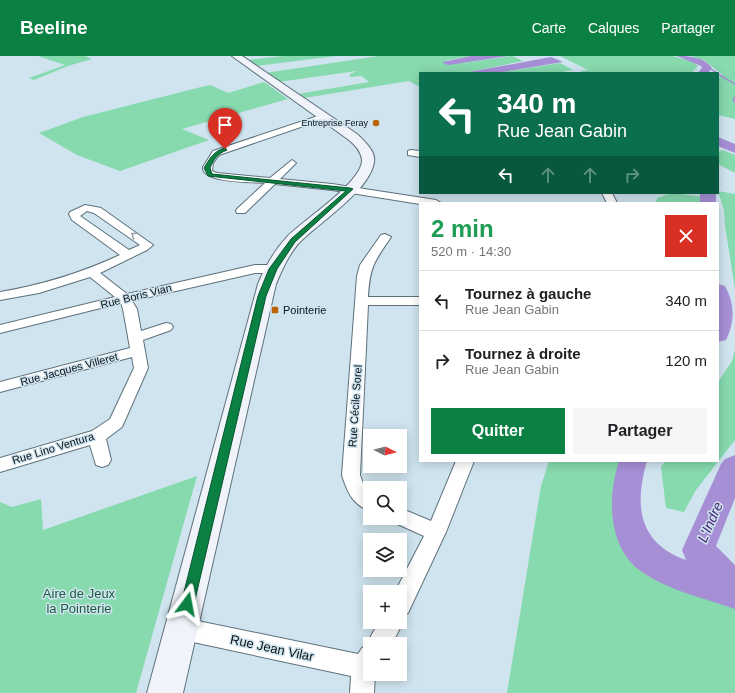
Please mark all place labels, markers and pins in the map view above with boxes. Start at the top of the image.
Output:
pin [208,108,242,149]
place label: Entreprise Feray [301,118,368,128]
marker: Entreprise Feray [371,118,381,128]
place label: Pointerie [283,304,326,316]
marker: Pointerie [270,305,280,315]

